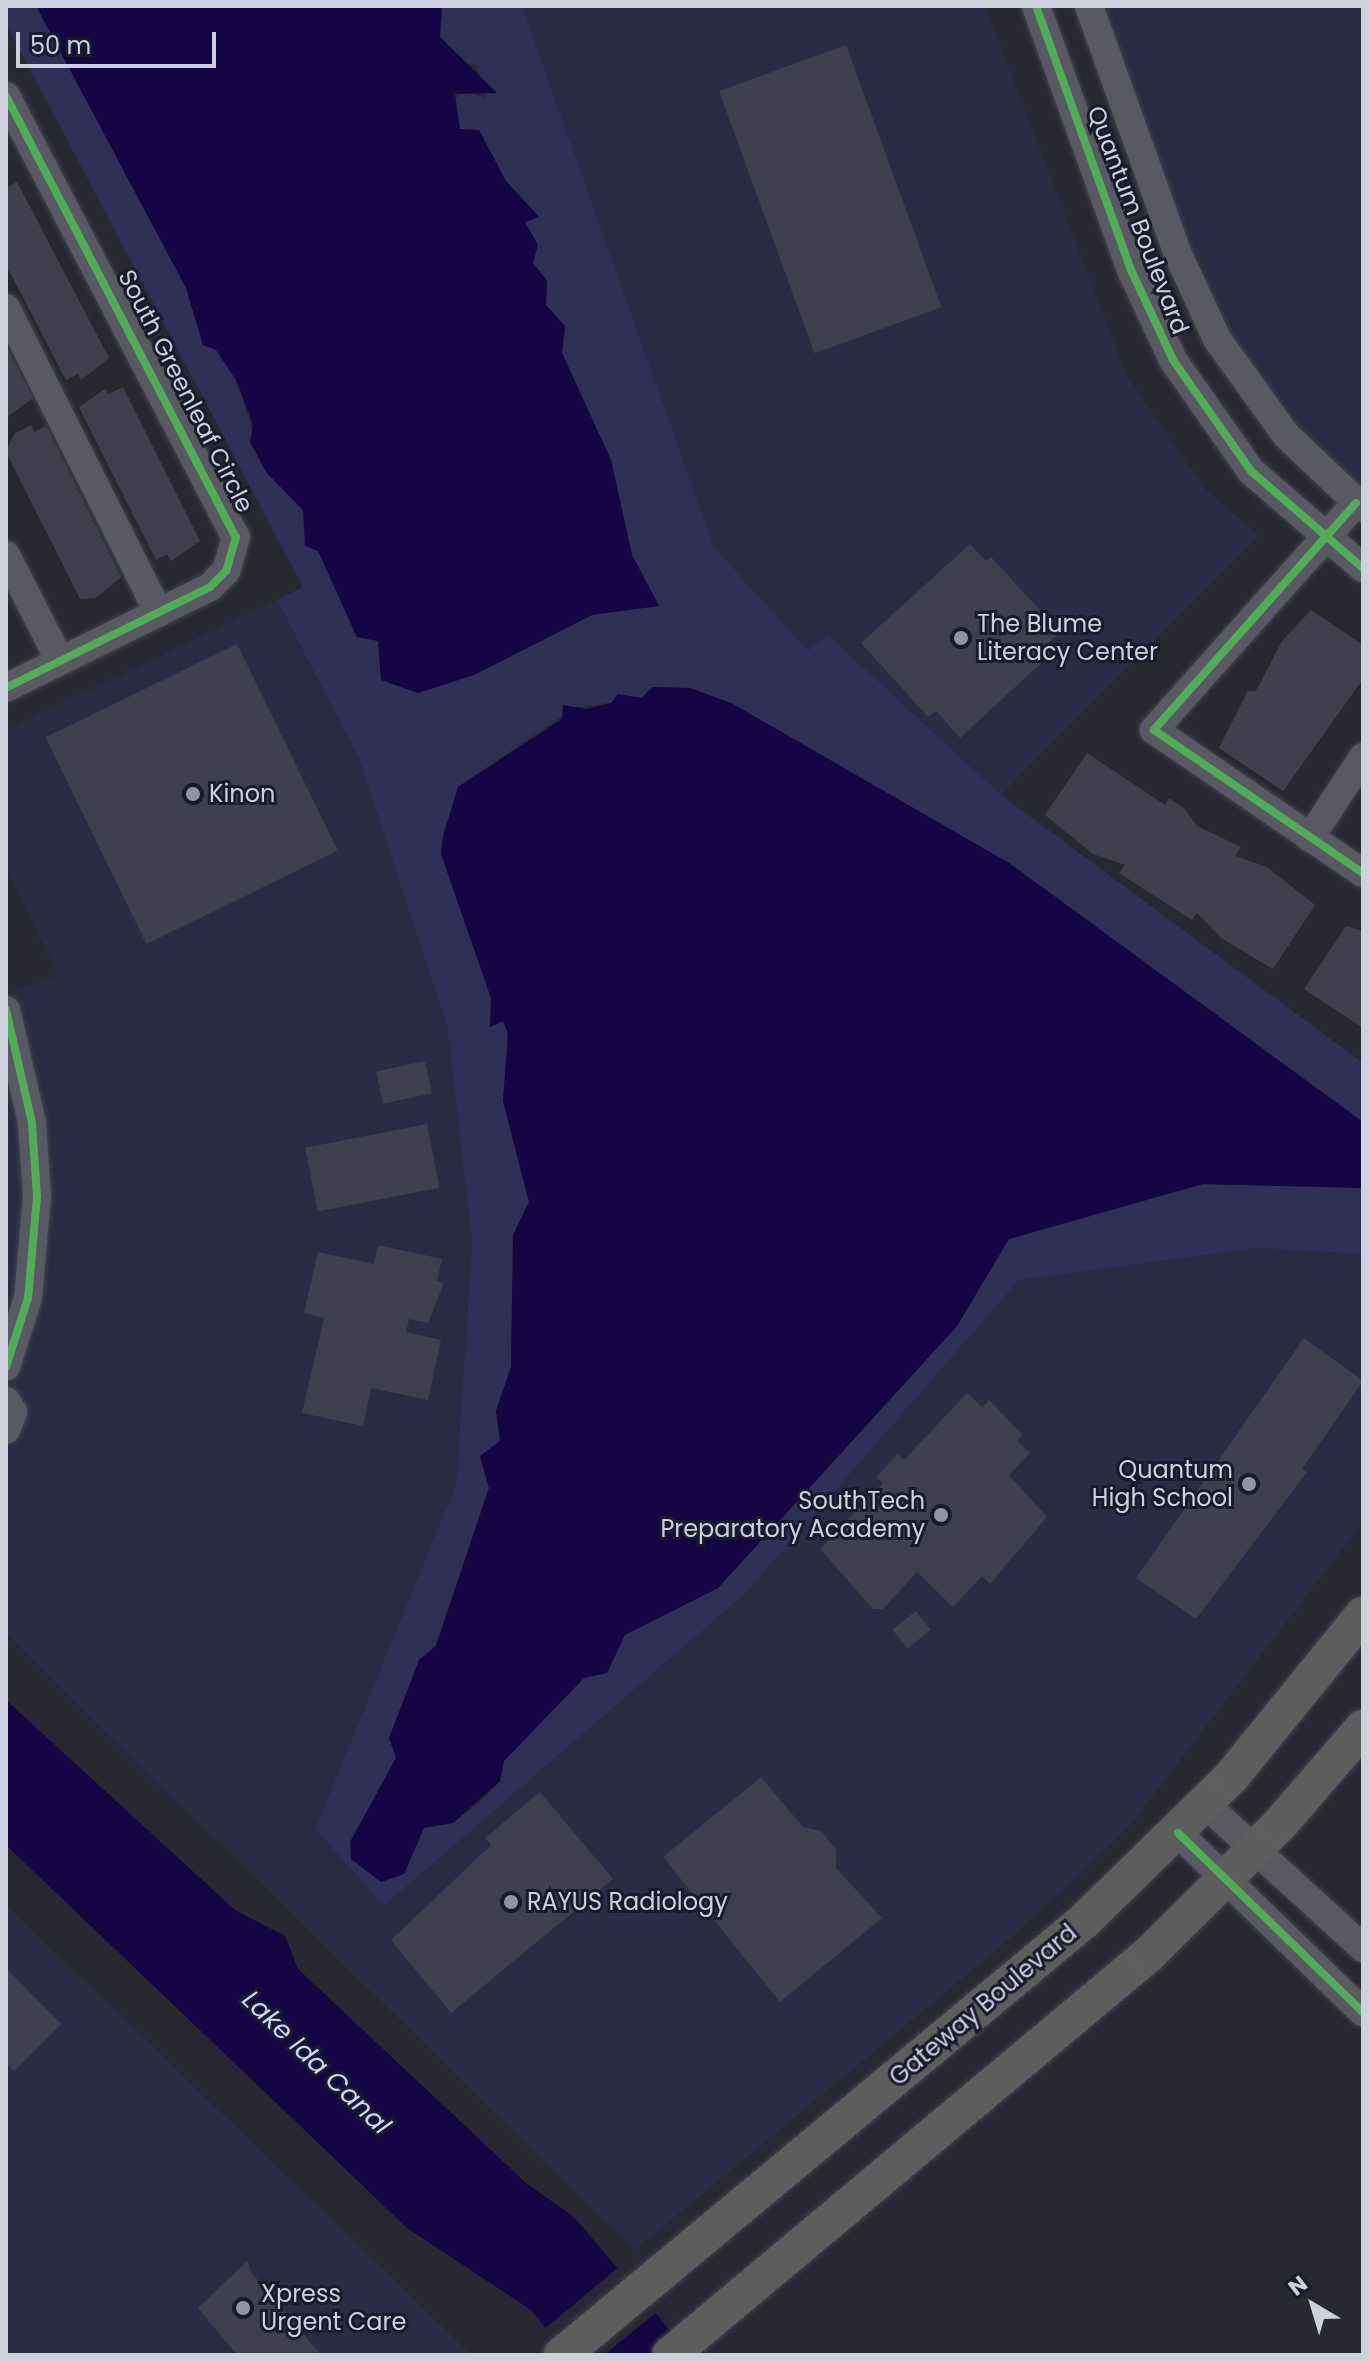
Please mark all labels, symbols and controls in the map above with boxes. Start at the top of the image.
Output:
scale bar [20,16,220,66]
text: 50 m [30,29,91,62]
street label: Quantum Boulevard [1081,102,1195,338]
street label: South Greenleaf Circle [112,265,260,517]
place label: The Blume Literacy Center [977,610,1158,666]
marker: The Blume Literacy Center [952,629,970,647]
place label: Kinon [209,780,275,808]
marker: Kinon [184,785,202,803]
place label: Quantum High School [1092,1456,1233,1512]
marker: Quantum High School [1240,1475,1258,1493]
place label: SouthTech Preparatory Academy [660,1487,925,1543]
marker: SouthTech Preparatory Academy [932,1506,950,1524]
place label: RAYUS Radiology [527,1888,728,1916]
marker: RAYUS Radiology [502,1893,520,1911]
street label: Gateway Boulevard [884,1918,1082,2092]
water label: Lake Ida Canal [236,1985,396,2141]
north arrow [1273,2265,1353,2345]
text: N [1282,2268,1314,2303]
place label: Xpress Urgent Care [261,2280,406,2336]
marker: Xpress Urgent Care [232,2297,254,2319]

